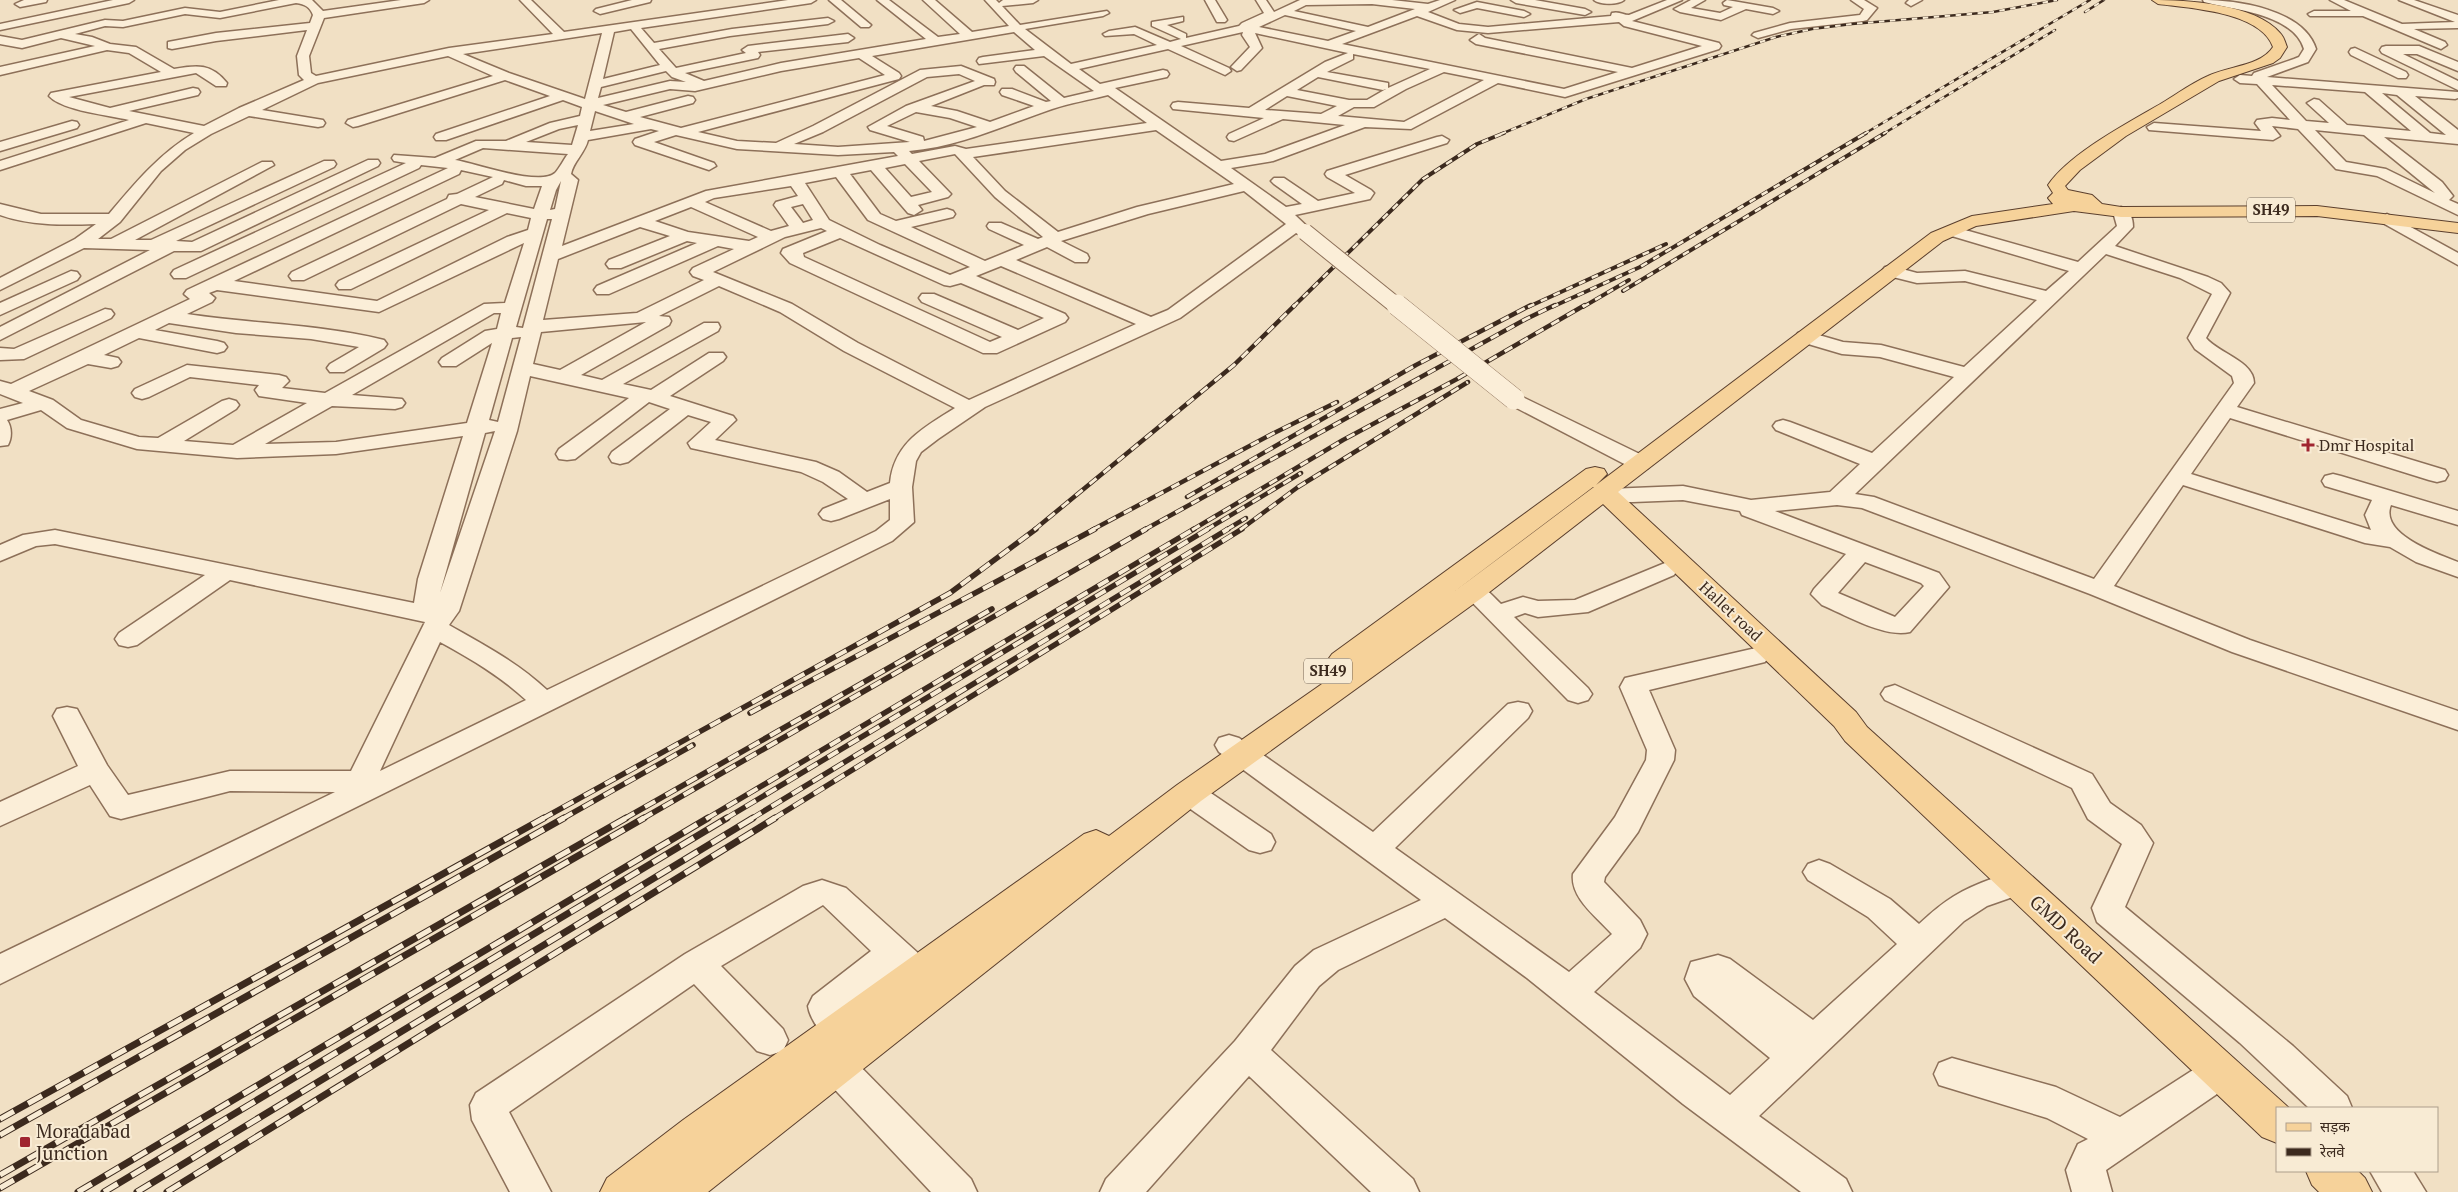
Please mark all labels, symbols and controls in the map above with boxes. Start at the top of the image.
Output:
road number: SH49 [2247,198,2295,222]
place label: Dmr Hospital [2319,434,2414,456]
marker: Dmr Hospital [2301,438,2315,452]
street label: Hallet road [1695,576,1768,646]
road number: SH49 [1304,658,1352,684]
street label: GMD Road [2025,889,2108,969]
legend [2276,1107,2438,1172]
text: सड़क [2320,1116,2350,1136]
place label: Moradabad Junction [36,1118,131,1165]
marker: Moradabad Junction [18,1135,32,1149]
text: रेलवे [2319,1141,2345,1161]

